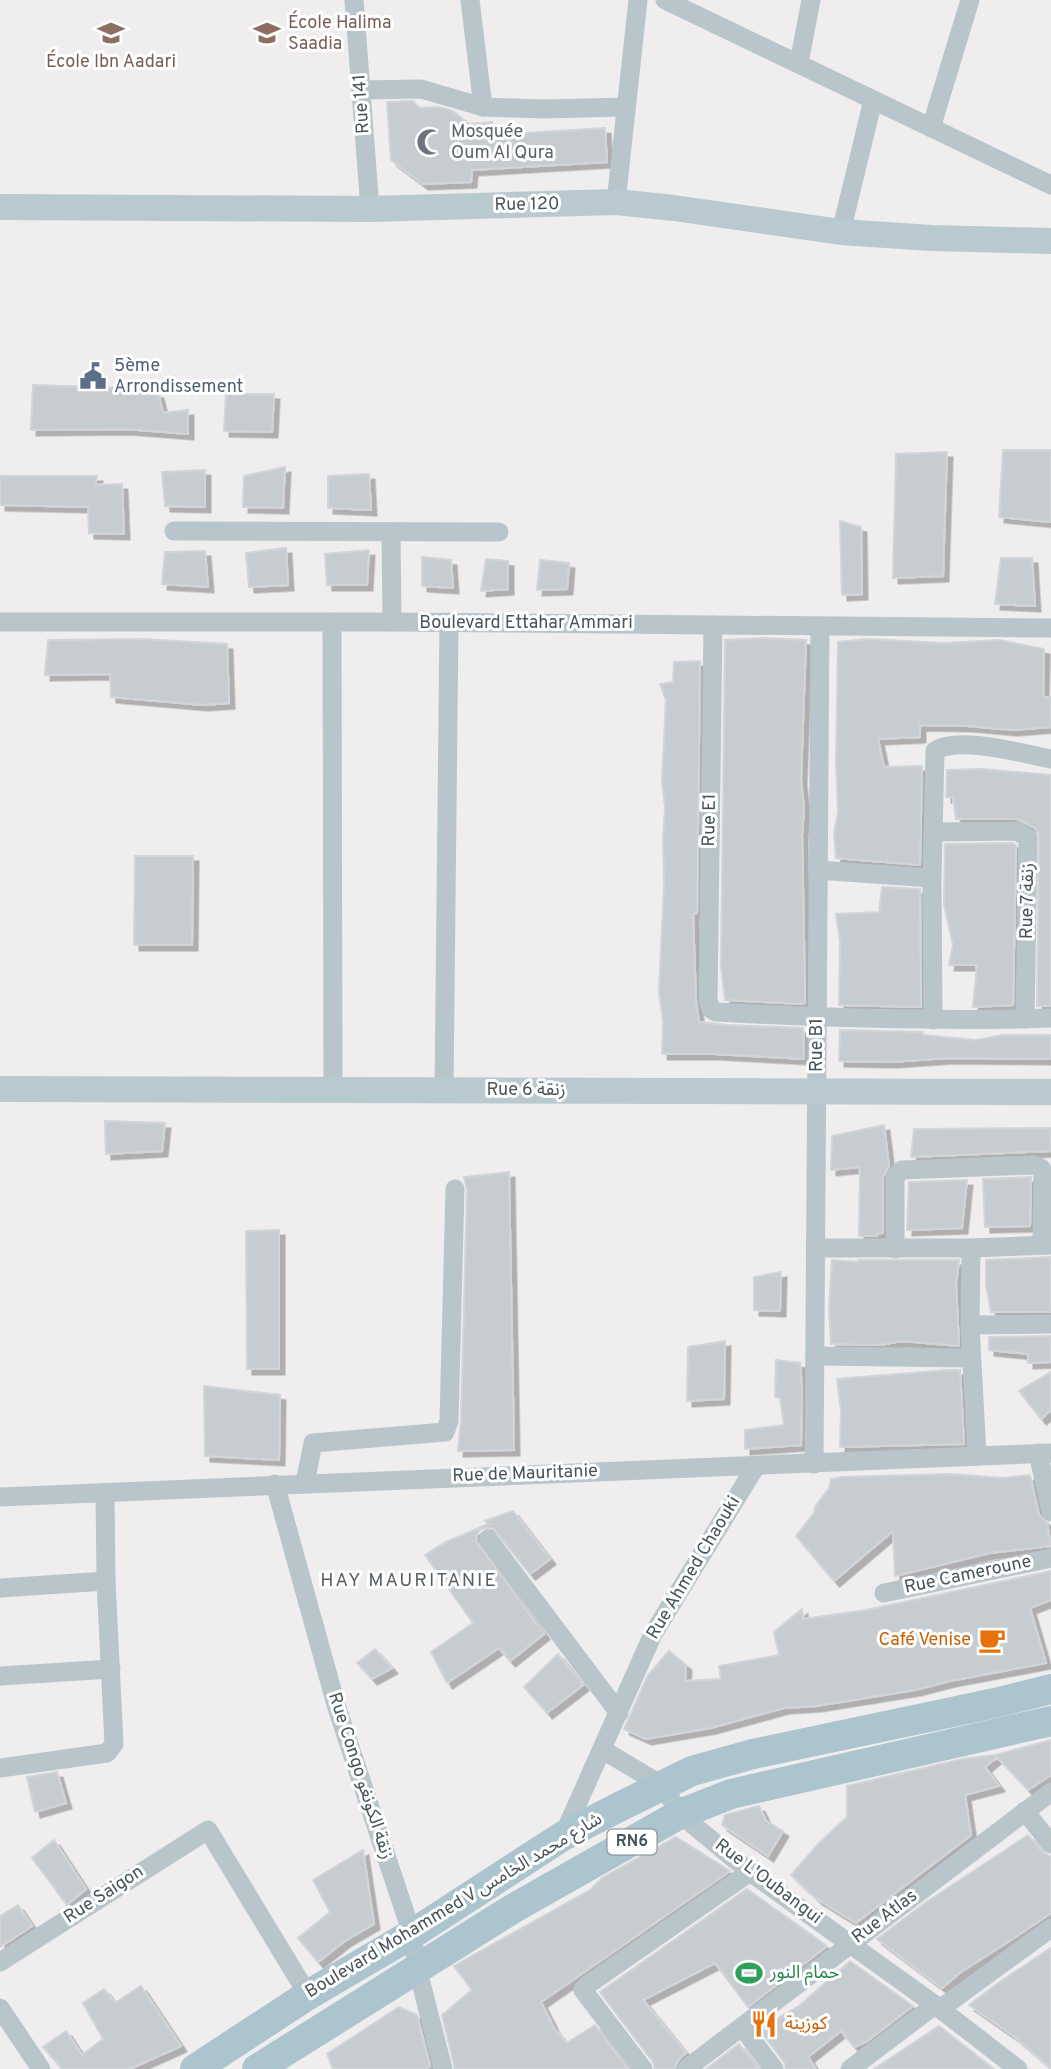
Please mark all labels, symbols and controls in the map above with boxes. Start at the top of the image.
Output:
place label: École Halima Saadia [288,10,392,56]
school or university icon: École Ibn Aadari [96,18,126,48]
school or university icon: École Halima Saadia [252,18,282,48]
place label: École Ibn Aadari [46,49,176,74]
street label: Rue 141 [348,73,376,135]
place label: Mosquée Oum Al Qura [451,121,554,165]
mosque icon: Mosquée Oum Al Qura [415,127,445,157]
street label: Rue 120 [494,193,560,217]
place label: 5ème Arrondissement [114,355,243,399]
public building icon: 5ème Arrondissement [78,361,108,391]
street label: Boulevard Ettahar Ammari [419,612,633,635]
street label: Rue E1 [698,793,722,847]
street label: Rue 7 زنقة [1016,863,1040,939]
street label: Rue B1 [806,1018,829,1072]
street label: Rue 6 زنقة [486,1079,566,1102]
street label: Rue de Mauritanie [452,1460,598,1488]
street label: Rue Ahmed Chaouki [642,1492,746,1644]
street label: Rue Cameroune [902,1550,1034,1600]
district label: HAY MAURITANIE [320,1569,498,1593]
cafe icon: Café Venise [977,1625,1007,1655]
place label: Café Venise [879,1629,971,1652]
street label: Rue Congo زنقة الكونغو [322,1690,398,1862]
street label: Boulevard Mohammed V شارع محمد الخامس [301,1808,607,2005]
road number: RN6 [608,1830,656,1854]
street label: Rue L'Oubangui [710,1834,826,1930]
street label: Rue Saigon [60,1861,148,1929]
street label: Rue Atlas [848,1885,922,1949]
sports icon: حمام النور [734,1958,764,1988]
place label: حمام النور [769,1962,839,1986]
restaurant icon: كوزينة [749,2009,779,2039]
place label: كوزينة [785,2013,828,2036]

